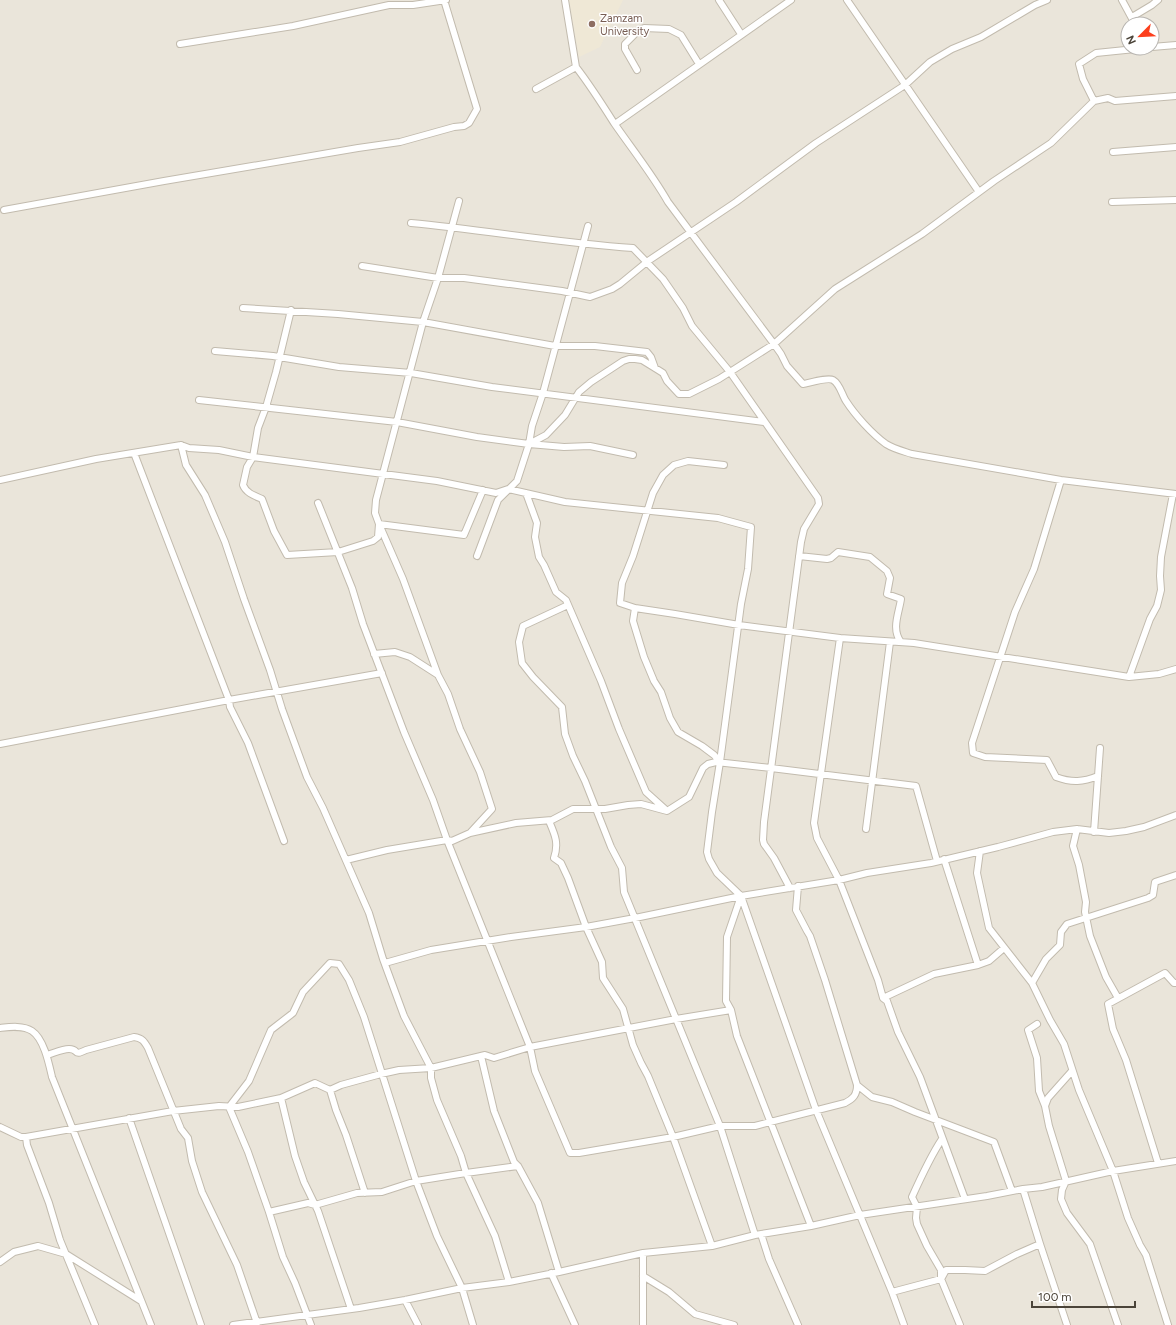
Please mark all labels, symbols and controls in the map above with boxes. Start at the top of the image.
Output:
place label: Zamzam University [600,12,650,38]
north arrow [1120,16,1160,56]
marker: Zamzam University [587,19,597,29]
text: N [1124,33,1139,46]
scale bar [1032,1283,1135,1309]
text: 100 m [1038,1290,1072,1304]

